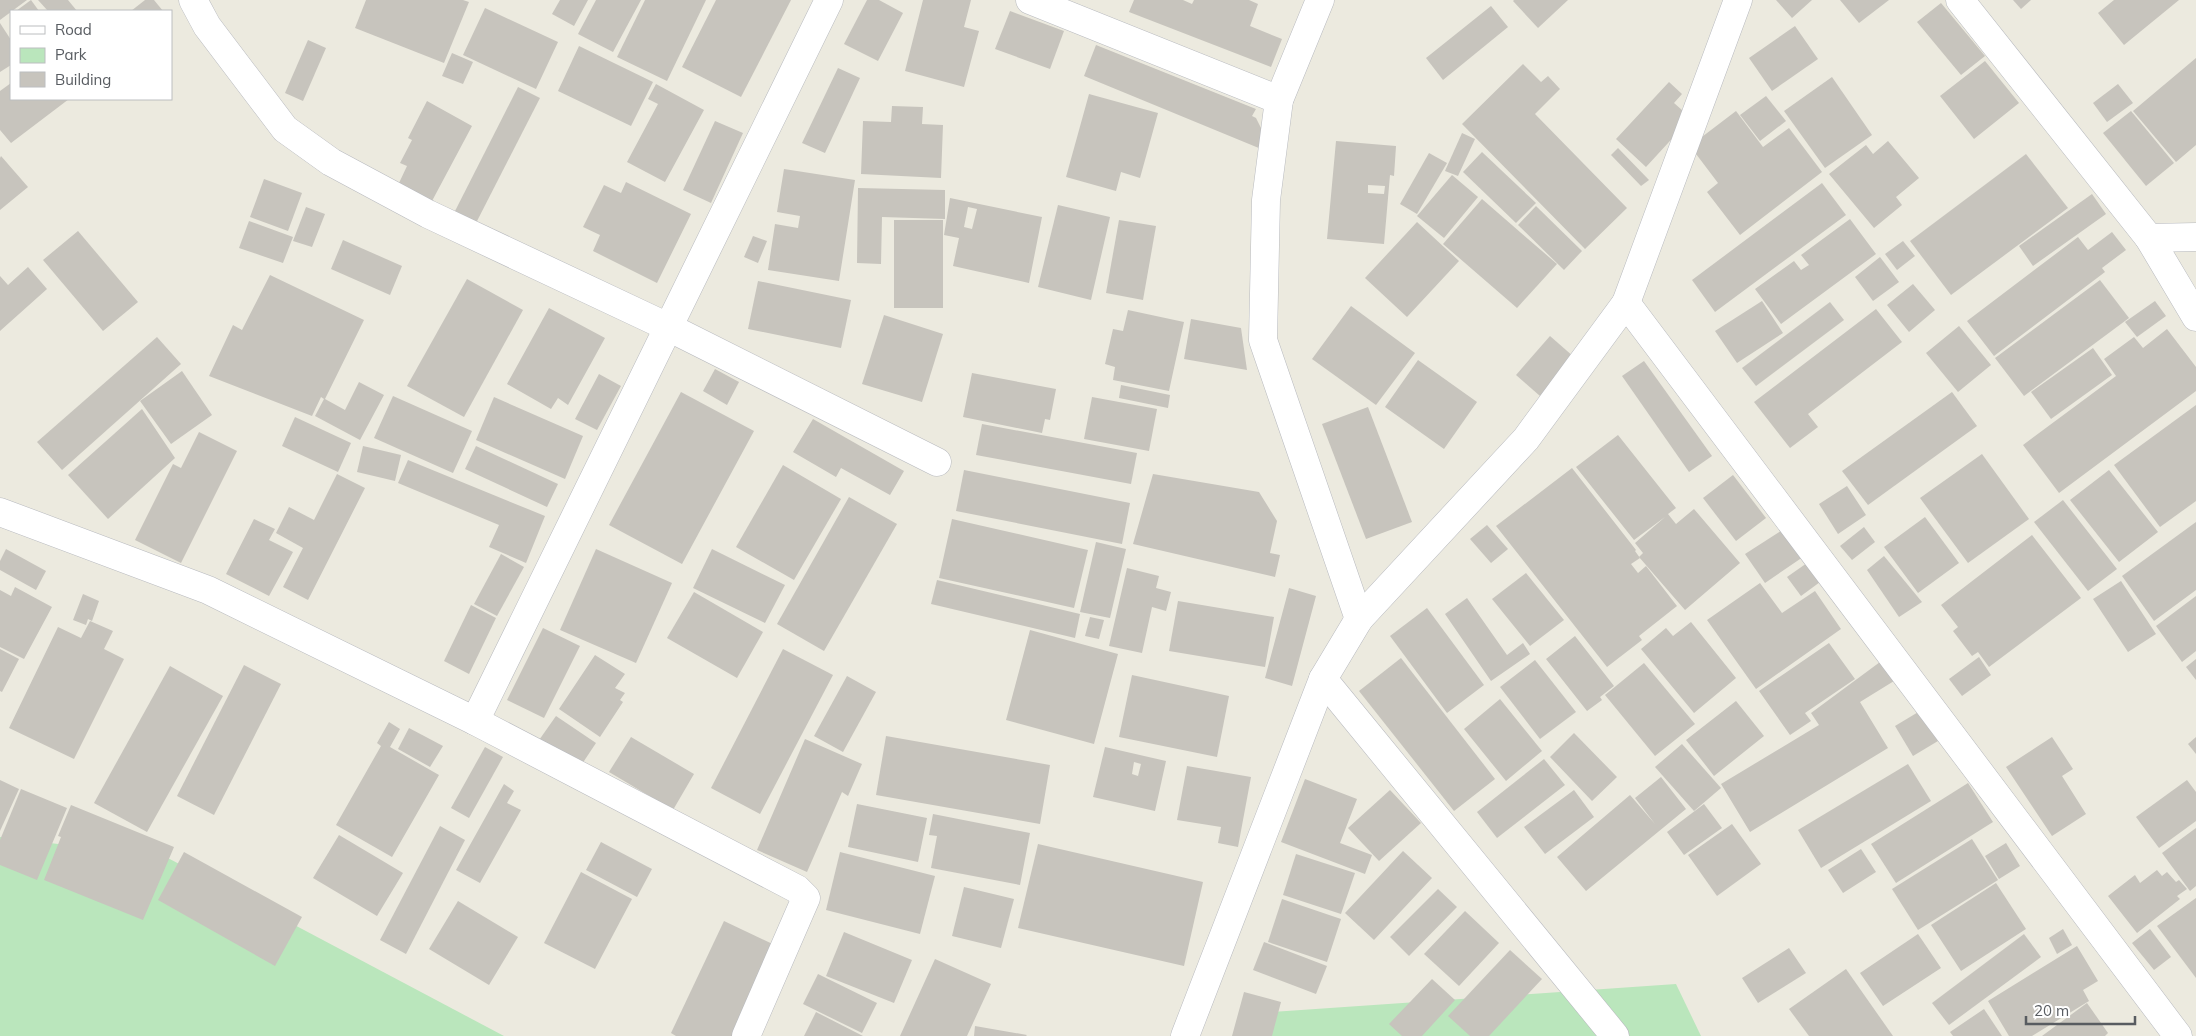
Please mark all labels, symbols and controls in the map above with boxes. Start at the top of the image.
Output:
legend [10,10,172,100]
text: Road [55,20,92,39]
text: Park [55,45,87,64]
text: Building [55,70,111,89]
scale bar [2026,994,2135,1026]
text: 20 m [2034,1001,2069,1020]

